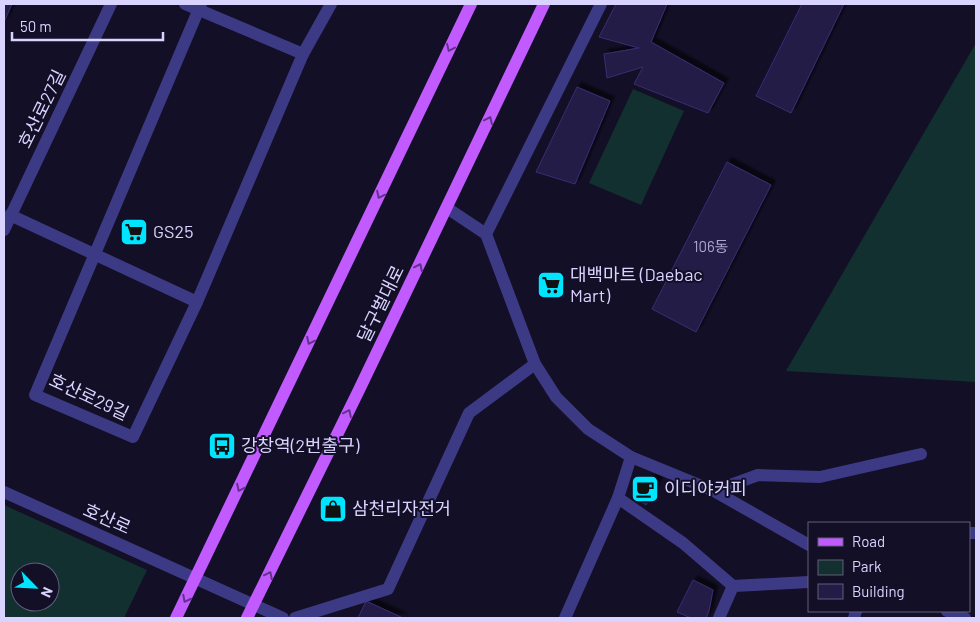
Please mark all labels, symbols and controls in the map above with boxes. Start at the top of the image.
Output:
scale bar [12,10,164,42]
text: 50 m [20,17,52,35]
one-way arrow [446,43,456,52]
street label: 호산로27길 [13,66,69,151]
one-way arrow [482,116,493,125]
one-way arrow [376,190,386,199]
supermarket icon: GS25 [119,217,149,247]
place label: GS25 [153,220,193,242]
house number: 106동 [693,237,729,255]
street label: 달구벌대로 [352,262,408,346]
one-way arrow [412,263,423,272]
place label: 대백마트 (Daebac Mart) [570,263,703,306]
supermarket icon: 대백마트 (Daebac Mart) [536,270,566,300]
one-way arrow [306,336,316,345]
street label: 호산로29길 [46,368,133,424]
one-way arrow [342,409,352,418]
bus stop icon: 강창역(2번출구) [207,431,237,461]
place label: 강창역(2번출구) [241,434,360,456]
cafe icon: 이디야커피 [630,474,660,504]
place label: 이디야커피 [664,477,747,499]
one-way arrow [235,483,246,492]
shop icon: 삼천리자전거 [318,494,348,524]
place label: 삼천리자전거 [352,497,451,519]
street label: 호산로 [80,498,135,538]
legend [808,522,970,612]
text: Road [852,532,885,550]
text: Park [852,557,882,575]
north arrow [10,562,60,612]
one-way arrow [263,571,273,580]
text: Building [852,582,905,600]
text: N [38,585,57,600]
one-way arrow [182,593,192,602]

